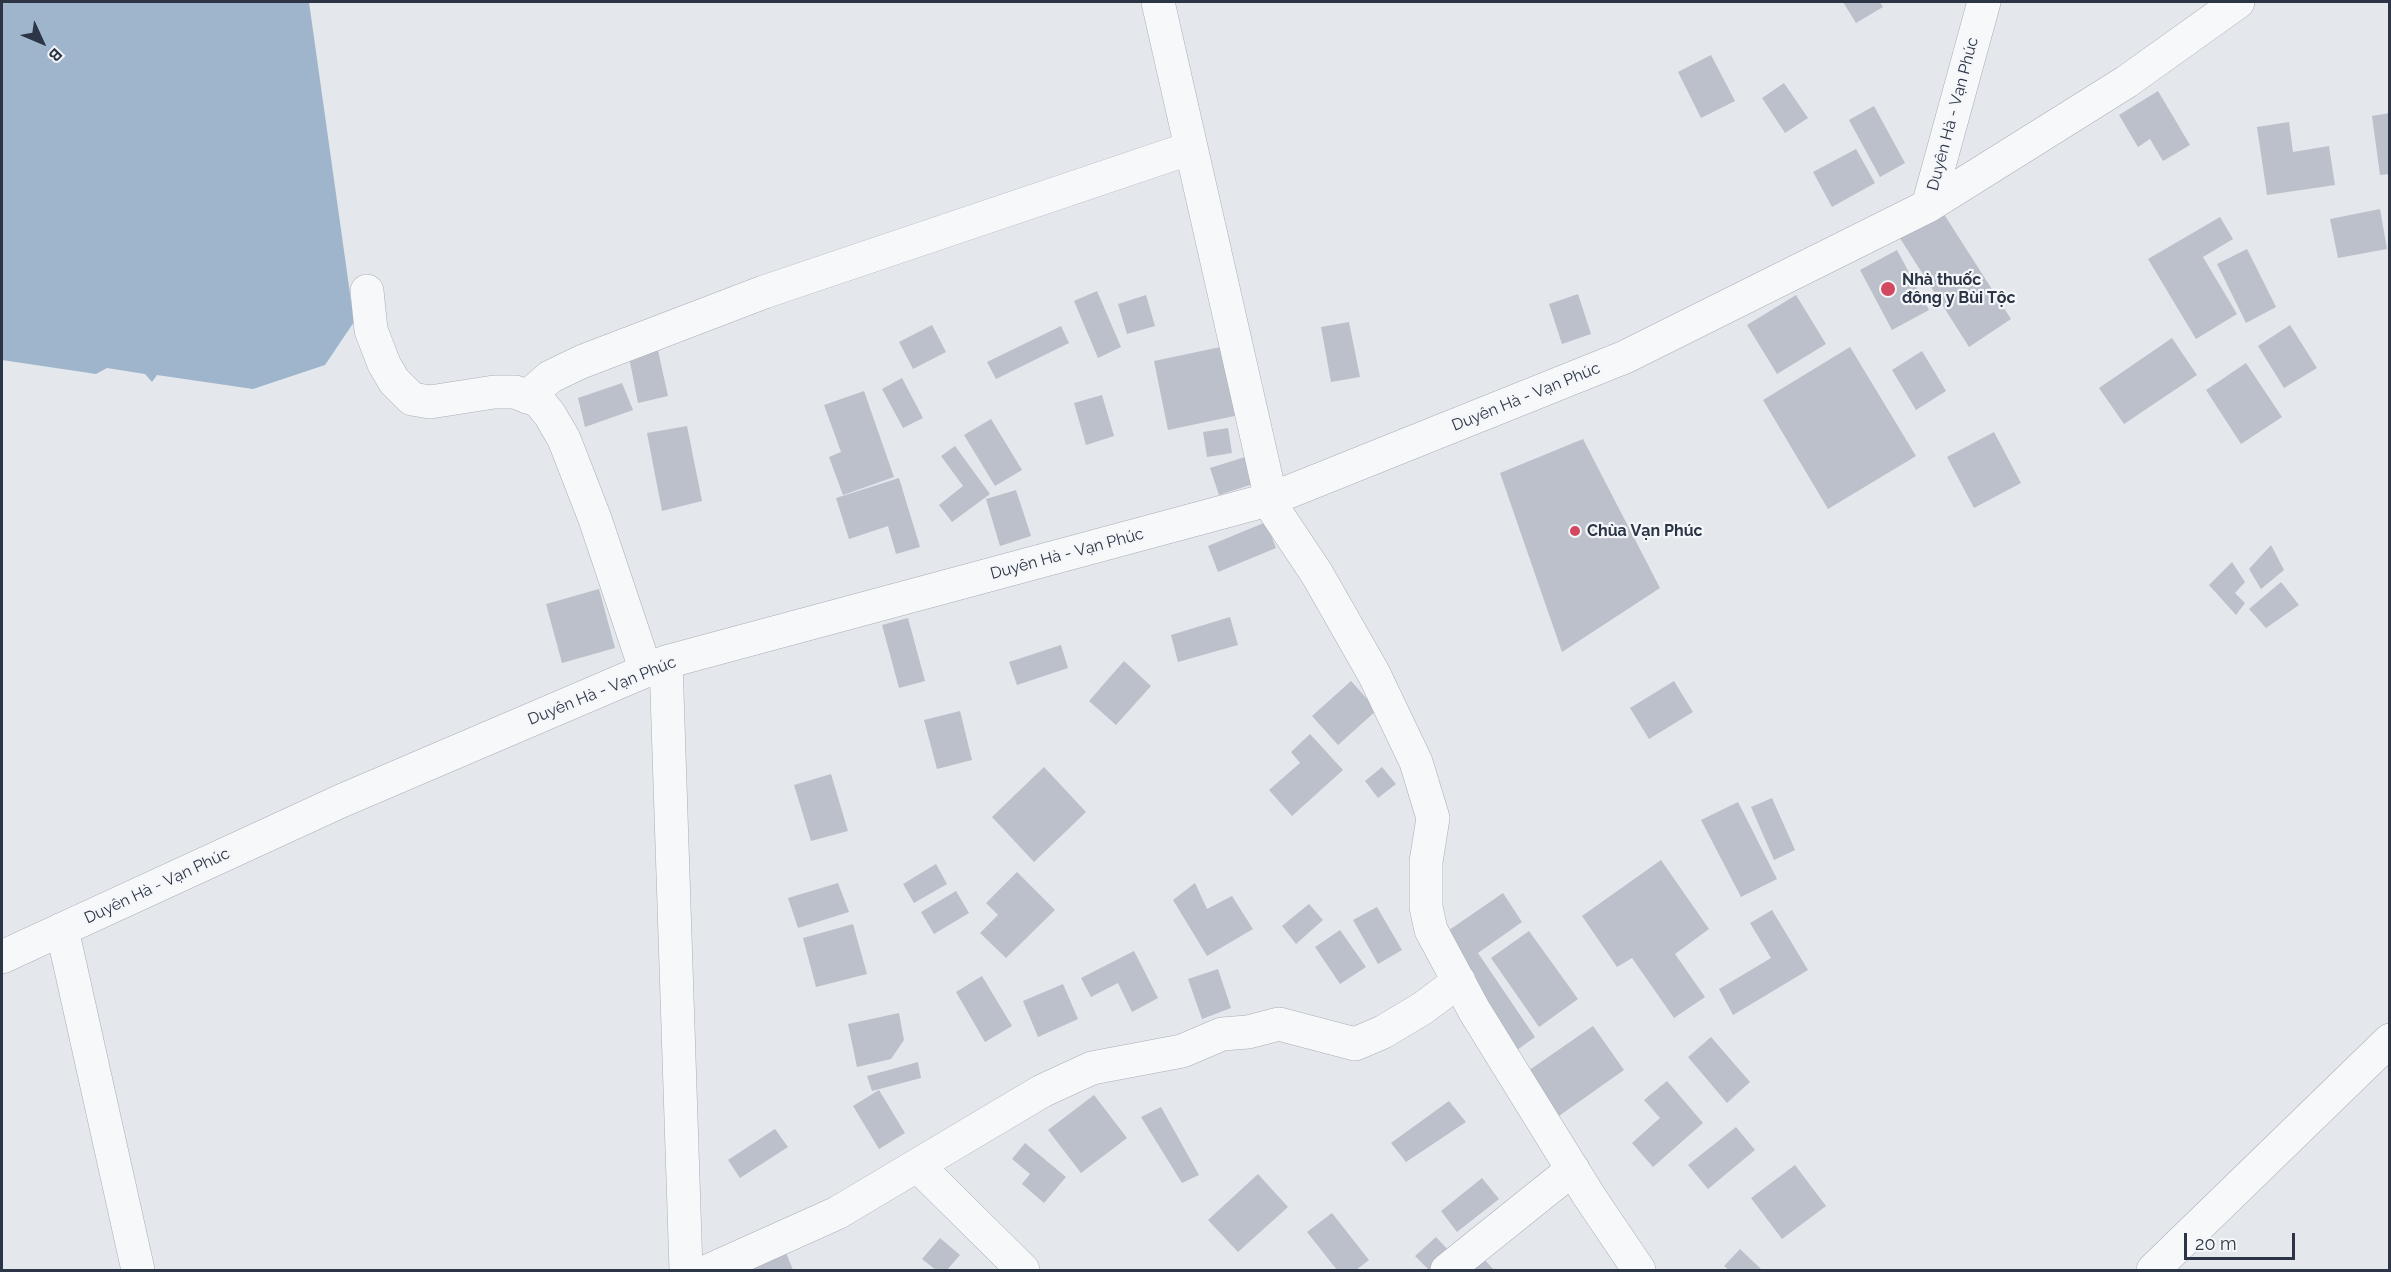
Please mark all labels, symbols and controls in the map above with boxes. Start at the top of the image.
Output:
north arrow [12,12,72,72]
street label: Duyên Hà - Vạn Phúc [1923,35,1983,193]
text: B [45,44,66,65]
place label: Nhà thuốc đông y Bùi Tộc [1902,270,2016,308]
marker: Nhà thuốc đông y Bùi Tộc [1879,280,1897,298]
street label: Duyên Hà - Vạn Phúc [1449,358,1603,436]
place label: Chùa Vạn Phúc [1587,521,1703,541]
street label: Duyên Hà - Vạn Phúc [988,524,1146,584]
marker: Chùa Vạn Phúc [1568,524,1582,538]
street label: Duyên Hà - Vạn Phúc [525,652,679,730]
street label: Duyên Hà - Vạn Phúc [81,844,233,928]
scale bar [2187,1221,2298,1259]
text: 20 m [2195,1233,2237,1254]

